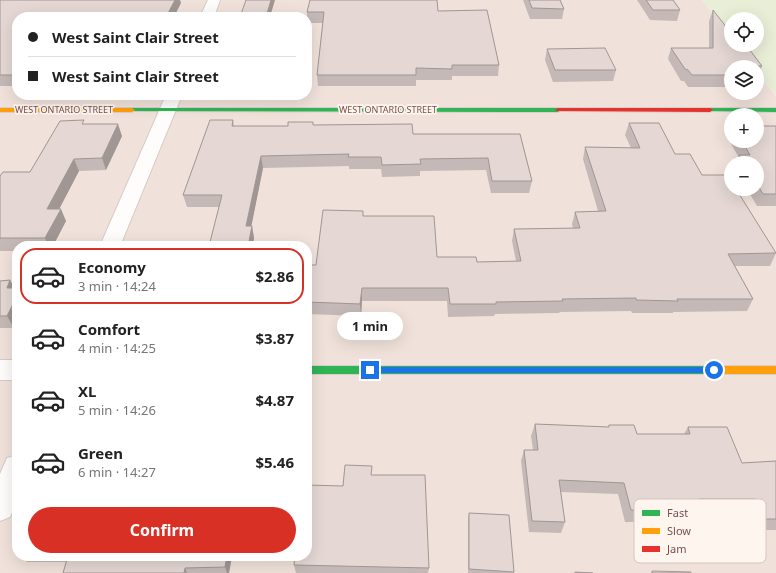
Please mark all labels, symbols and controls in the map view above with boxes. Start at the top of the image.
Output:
map controls [724,12,764,196]
button: locate [724,12,764,52]
text: West Saint Clair Street [52,27,219,47]
button: layers [724,60,764,100]
text: West Saint Clair Street [52,66,219,86]
street label: WEST ONTARIO STREET [15,103,113,116]
street label: WEST ONTARIO STREET [339,103,437,116]
button: + [724,108,764,148]
button: − [724,156,764,196]
text: Economy [78,257,146,277]
icon: car [30,258,66,294]
text: $2.86 [255,266,294,286]
text: 3 min · 14:24 [78,277,156,295]
callout: 1 min [337,312,403,340]
text: 1 min [352,317,388,335]
text: Comfort [78,319,140,339]
icon: car [30,320,66,356]
text: $3.87 [255,328,294,348]
text: 4 min · 14:25 [78,339,156,357]
route end [361,361,379,379]
route start [705,361,723,379]
text: XL [78,381,96,401]
icon: car [30,382,66,418]
text: $4.87 [255,390,294,410]
text: 5 min · 14:26 [78,401,156,419]
text: Green [78,443,123,463]
icon: car [30,444,66,480]
text: $5.46 [255,452,294,472]
text: 6 min · 14:27 [78,463,156,481]
legend [634,499,766,563]
text: Fast [667,505,688,520]
button: Confirm [28,507,296,553]
text: Slow [667,523,691,538]
text: Jam [666,541,686,556]

